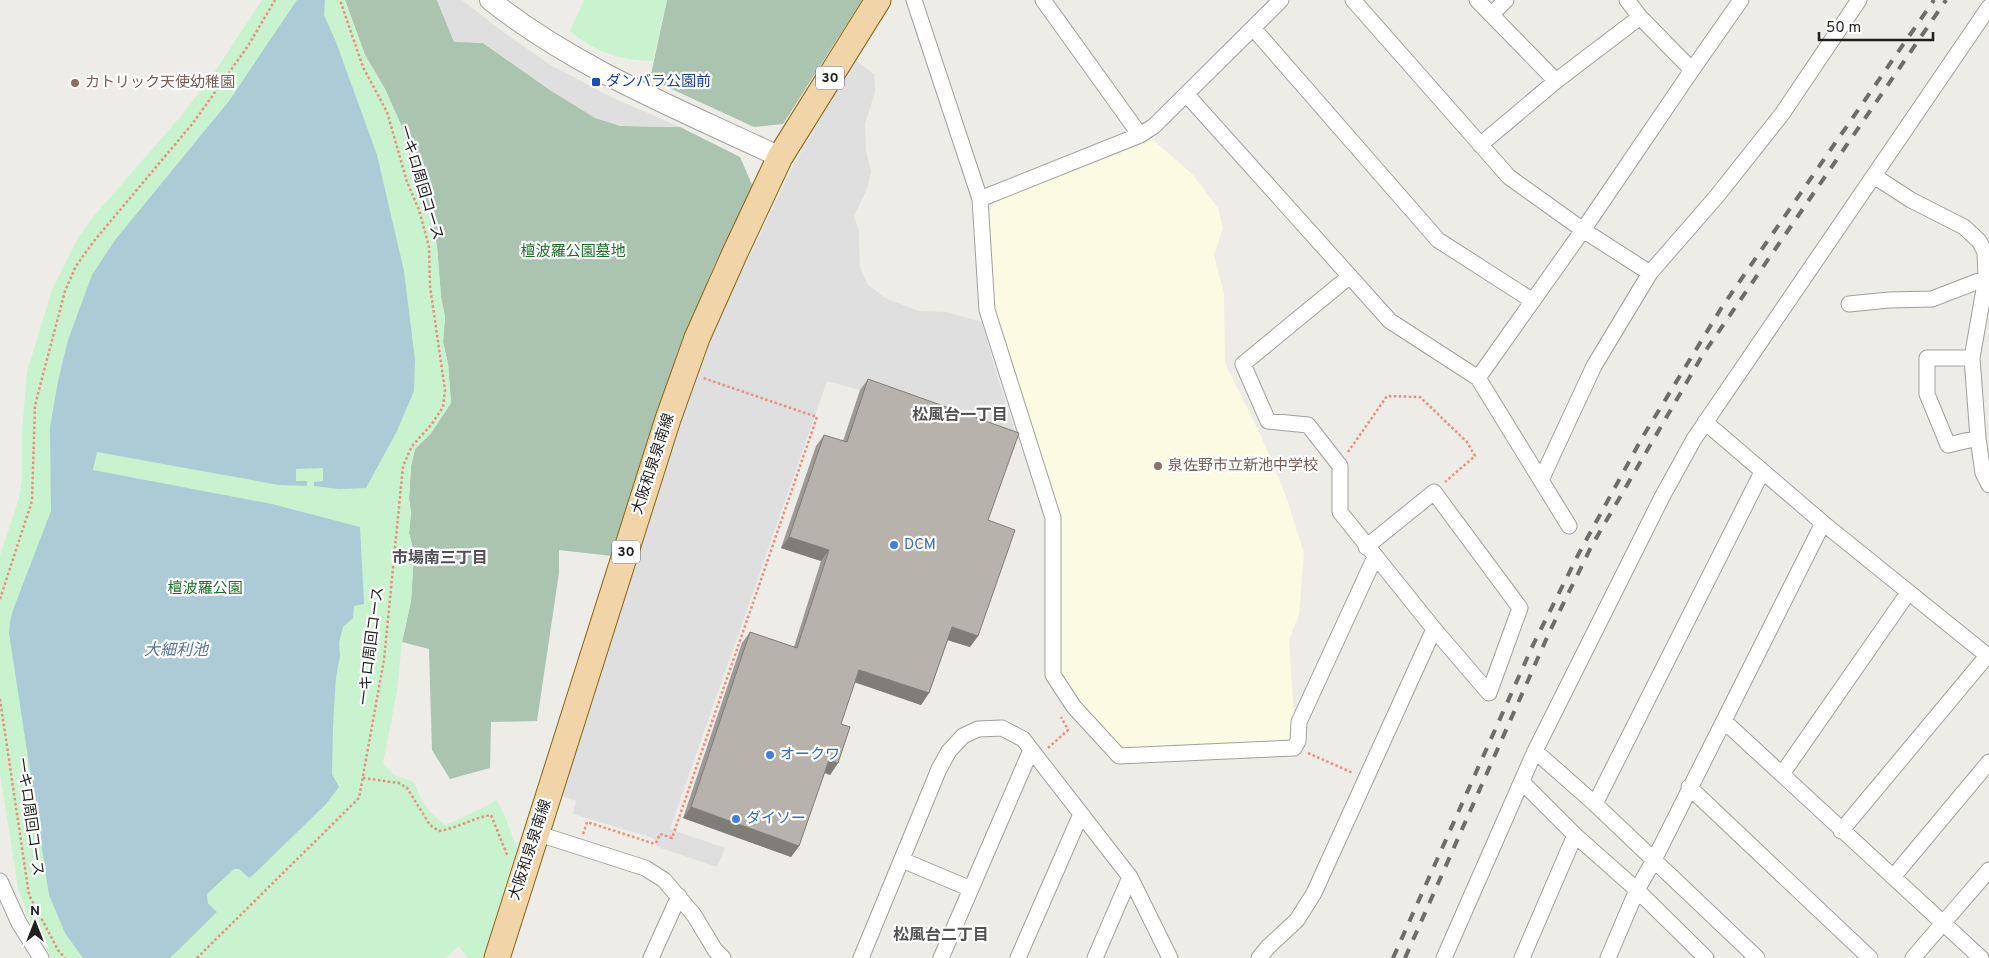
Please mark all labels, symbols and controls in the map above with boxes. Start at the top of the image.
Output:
scale bar [1819,10,1933,42]
text: 50 m [1826,19,1861,38]
road number: 30 [816,66,844,90]
place label: カトリック天使幼稚園 [85,73,235,93]
place label: ダンバラ公園前 [606,73,711,92]
marker: ダンバラ公園前 [590,76,602,88]
marker: カトリック天使幼稚園 [69,77,81,89]
street label: 一キロ周回コース [393,123,447,243]
park label: 檀波羅公園墓地 [520,243,626,262]
district label: 松風台一丁目 [912,406,1008,426]
street label: 大阪和泉泉南線 [629,411,679,517]
place label: 泉佐野市立新池中学校 [1168,457,1318,476]
marker: 泉佐野市立新池中学校 [1152,460,1164,472]
place label: DCM [904,536,936,555]
marker: DCM [888,539,900,551]
road number: 30 [612,540,640,564]
district label: 市場南三丁目 [392,549,488,569]
park label: 檀波羅公園 [167,580,243,599]
street label: 一キロ周回コース [355,586,389,706]
water label: 大細利池 [144,641,210,661]
place label: オークワ [780,746,840,765]
marker: オークワ [764,749,776,761]
street label: 一キロ周回コース [11,757,47,877]
street label: 大阪和泉泉南線 [506,797,556,903]
place label: ダイソー [746,810,806,829]
marker: ダイソー [730,813,742,825]
north arrow [10,898,60,948]
text: N [30,903,40,920]
district label: 松風台二丁目 [893,926,989,946]

